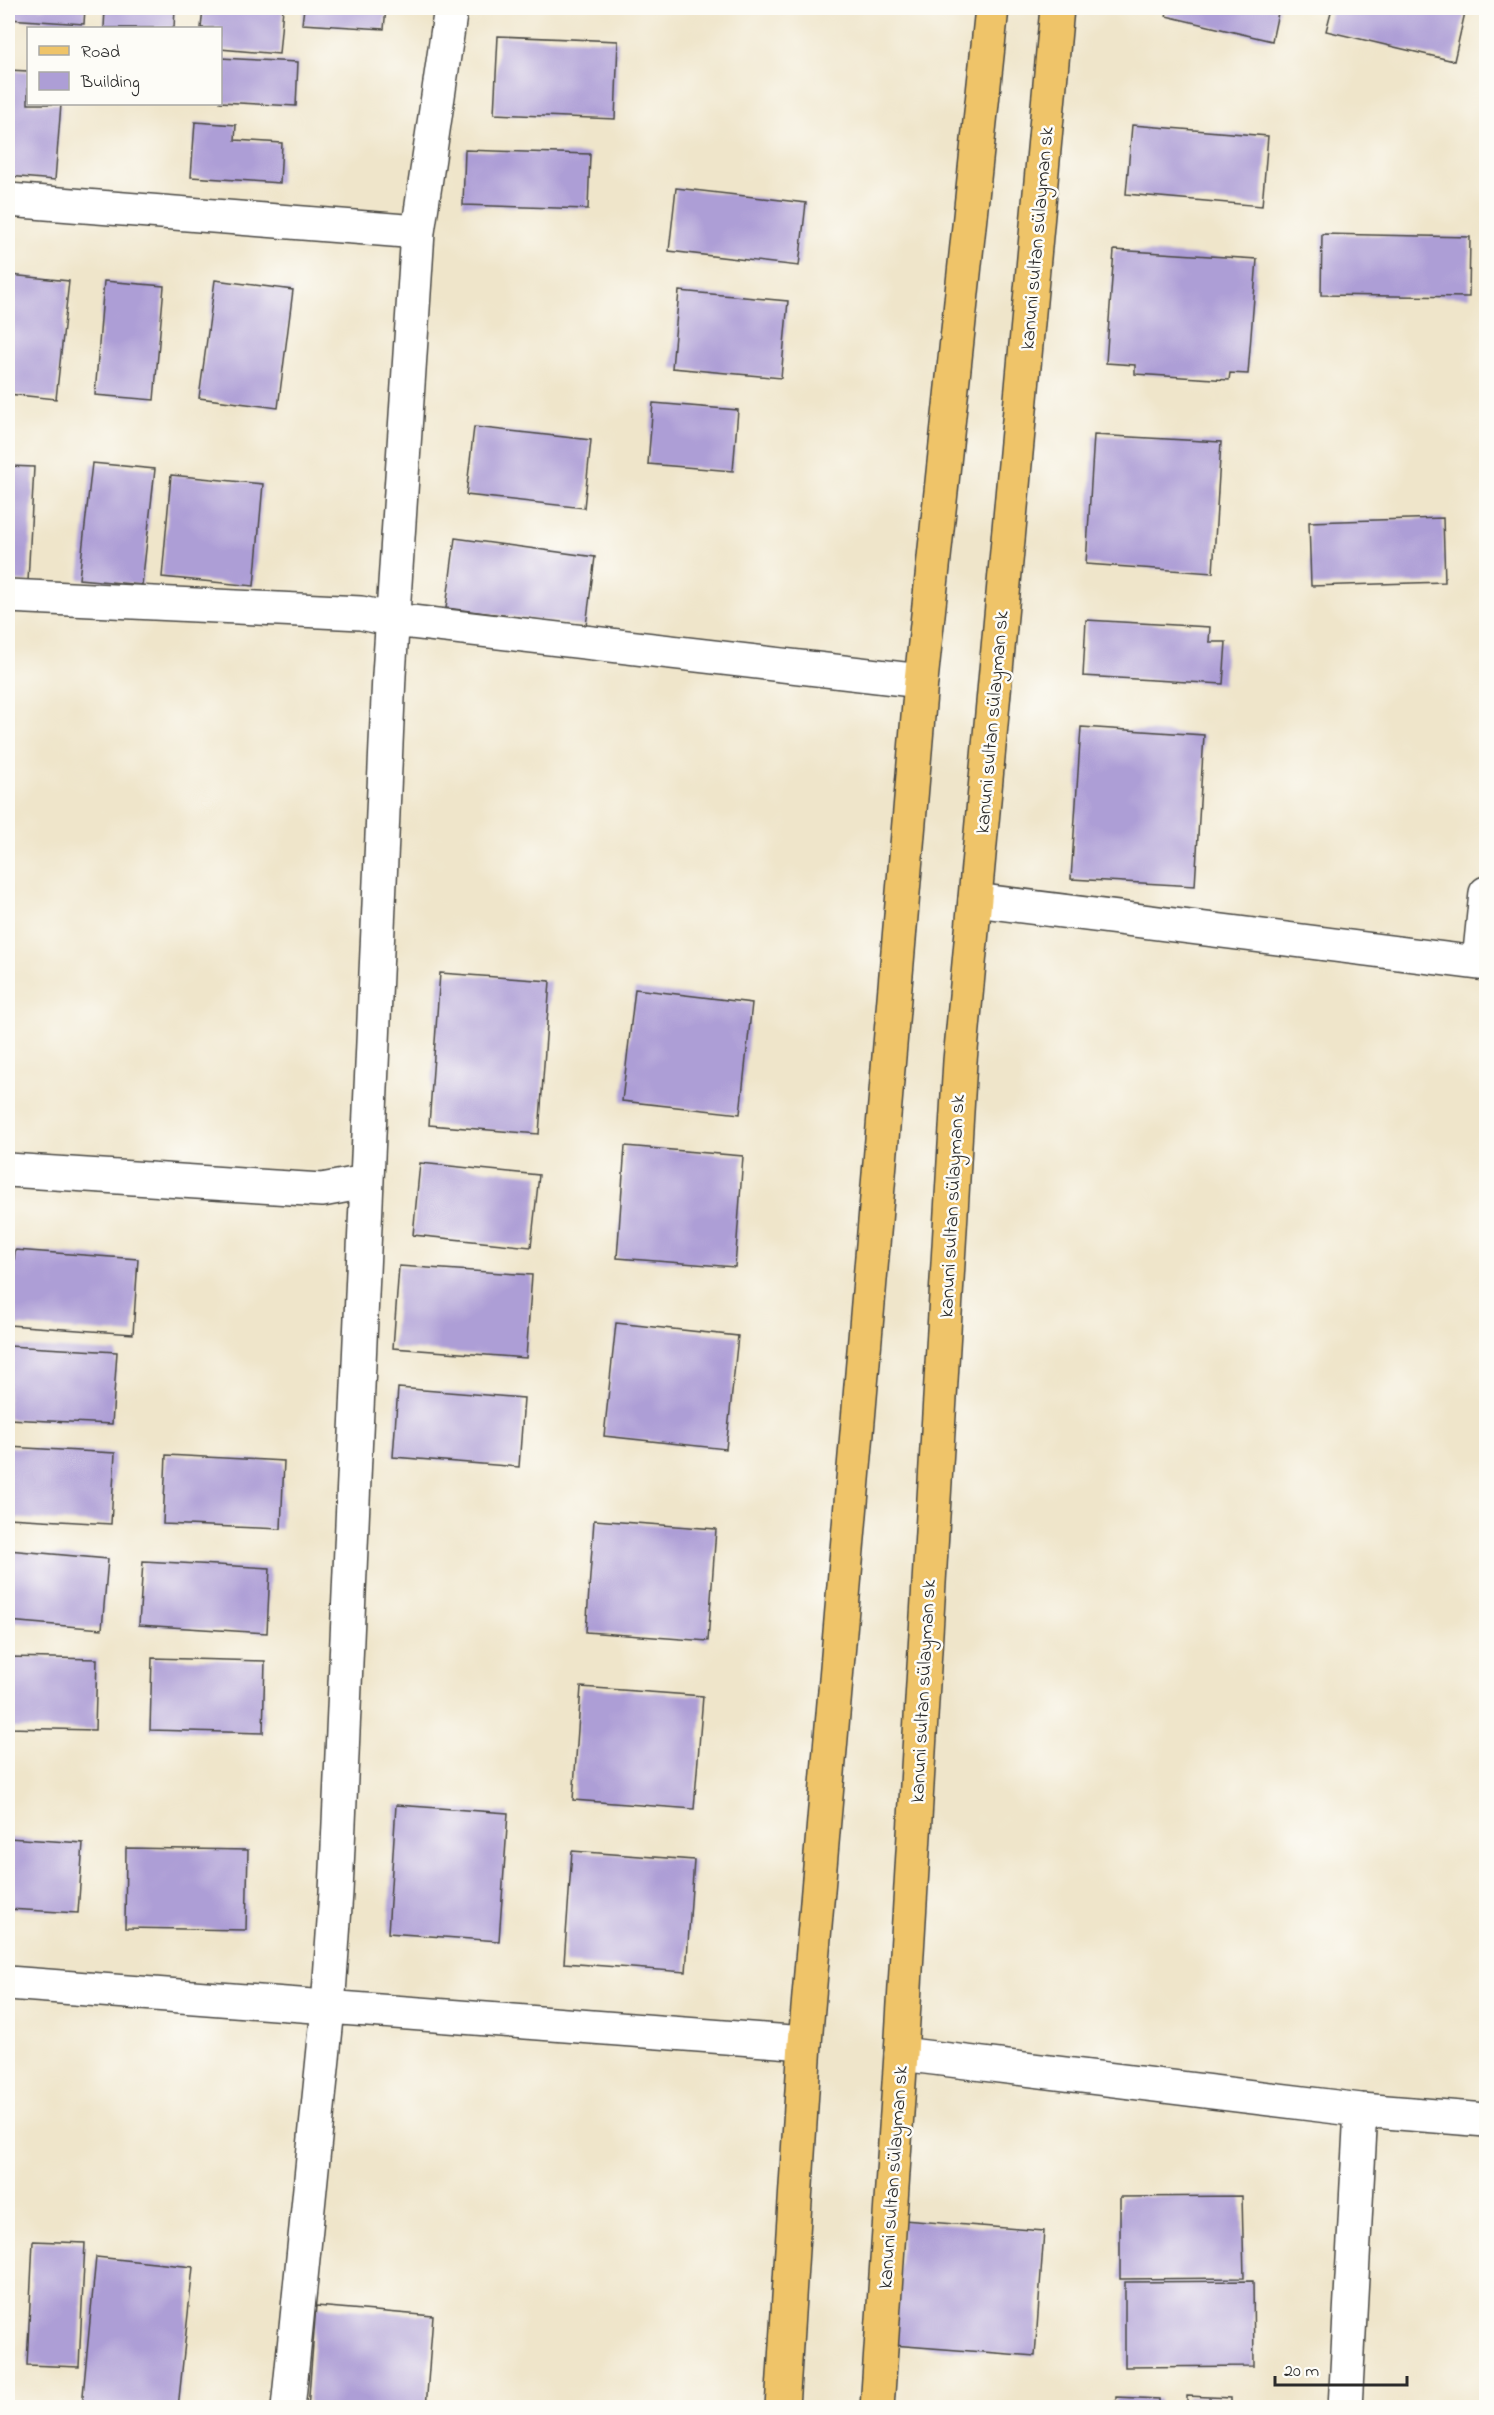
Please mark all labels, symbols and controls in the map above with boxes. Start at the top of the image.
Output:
legend [27,27,222,105]
text: Road [81,40,120,66]
text: Building [80,70,140,97]
street label: kanuni sultan sülayman sk [1014,125,1063,351]
street label: kanuni sultan sülayman sk [969,609,1018,835]
street label: kanuni sultan sülayman sk [933,1094,974,1319]
street label: kanuni sultan sülayman sk [904,1579,945,1804]
street label: kanuni sultan sülayman sk [872,2064,917,2290]
scale bar [1275,2349,1407,2387]
text: 20 m [1284,2359,1319,2385]

